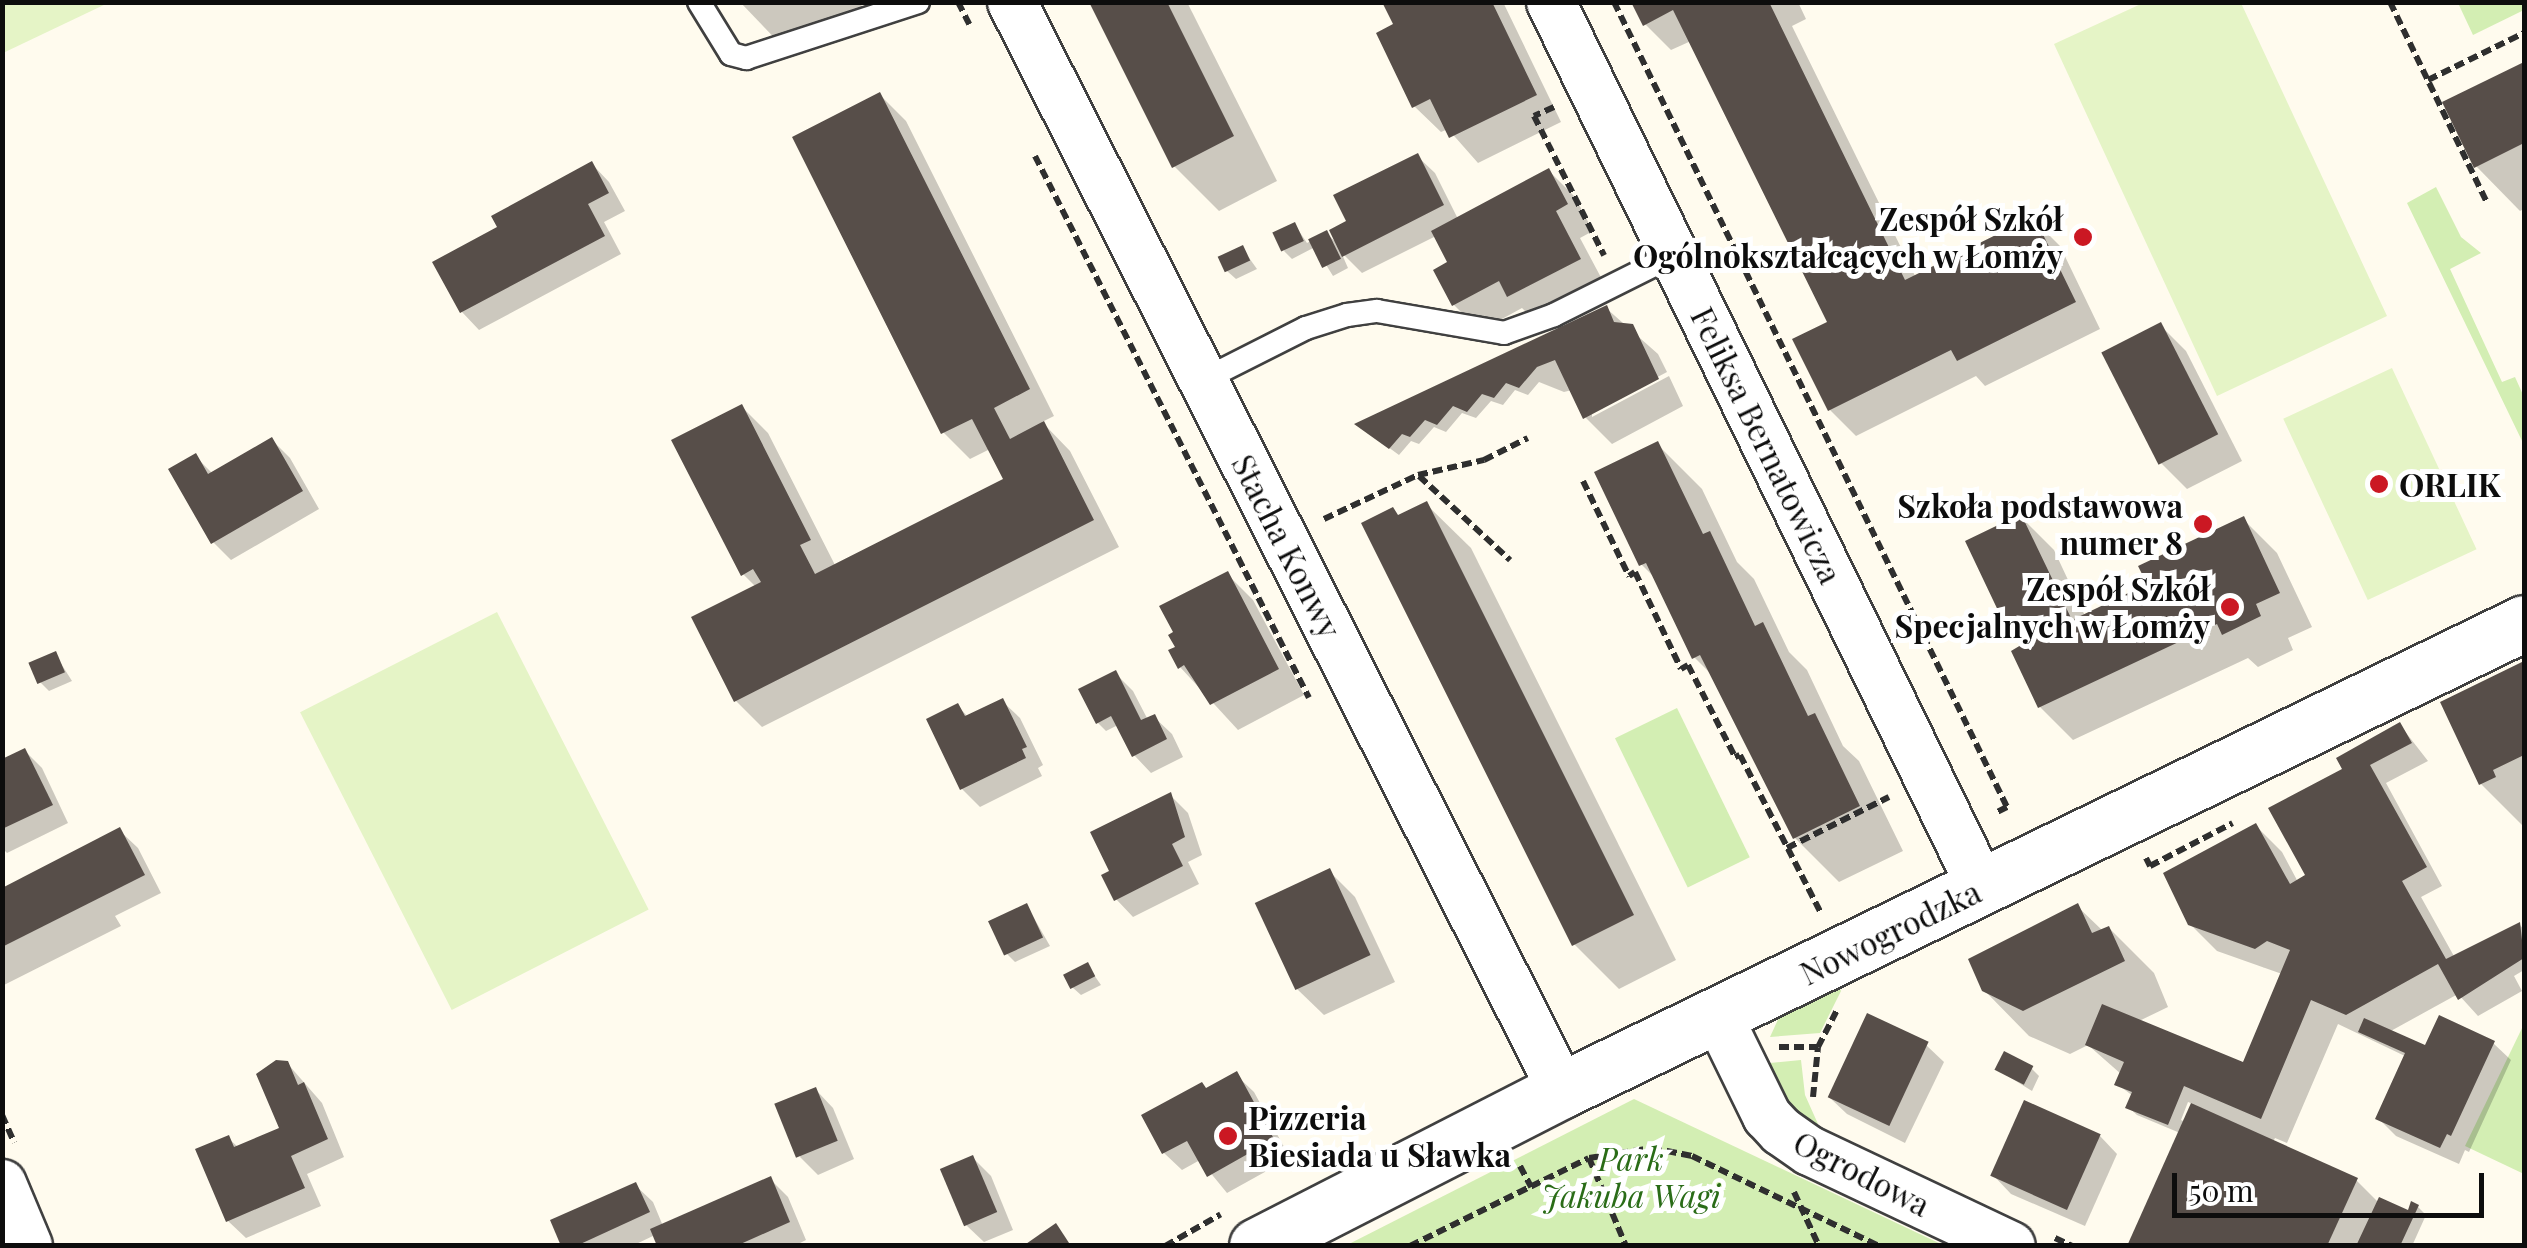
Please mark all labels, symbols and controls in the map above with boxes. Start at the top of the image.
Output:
place label: Zespół Szkół Ogólnokształcących w Łomży [1631,200,2063,275]
marker: Zespół Szkół Ogólnokształcących w Łomży [2072,226,2094,248]
street label: Feliksa Bernatowicza [1683,301,1851,589]
street label: Stacha Konwy [1224,448,1350,644]
place label: ORLIK [2399,465,2501,503]
marker: ORLIK [2368,473,2390,495]
place label: Szkoła podstawowa numer 8 [1897,487,2183,562]
marker: Szkoła podstawowa numer 8 [2192,513,2214,535]
place label: Zespół Szkół Specjalnych w Łomży [1893,570,2210,645]
marker: Zespół Szkół Specjalnych w Łomży [2219,596,2241,618]
street label: Nowogrodzka [1793,872,1987,992]
place label: Pizzeria Biesiada u Sławka [1248,1099,1511,1174]
street label: Ogrodowa [1787,1122,1937,1224]
marker: Pizzeria Biesiada u Sławka [1217,1125,1239,1147]
park label: Park Jakuba Wagi [1541,1140,1721,1215]
scale bar [2177,1153,2490,1215]
text: 50 m [2189,1170,2254,1210]

